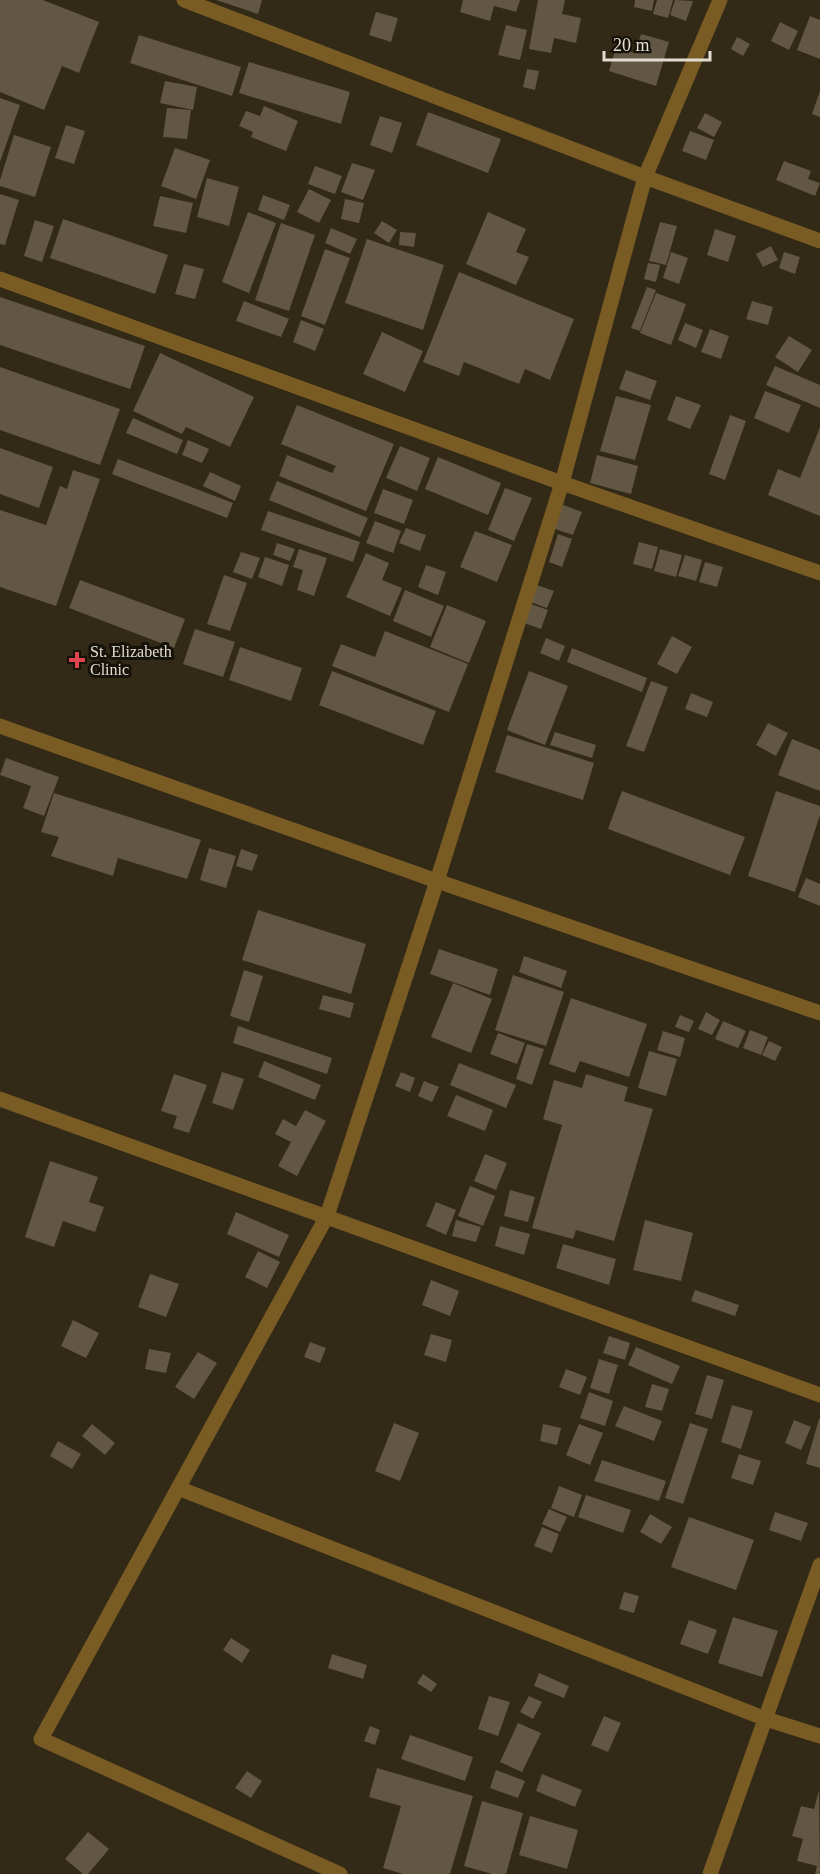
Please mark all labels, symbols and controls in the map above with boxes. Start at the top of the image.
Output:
scale bar [604,24,710,62]
text: 20 m [613,35,650,55]
place label: St. Elizabeth Clinic [90,643,172,678]
marker: St. Elizabeth Clinic [68,651,86,669]

